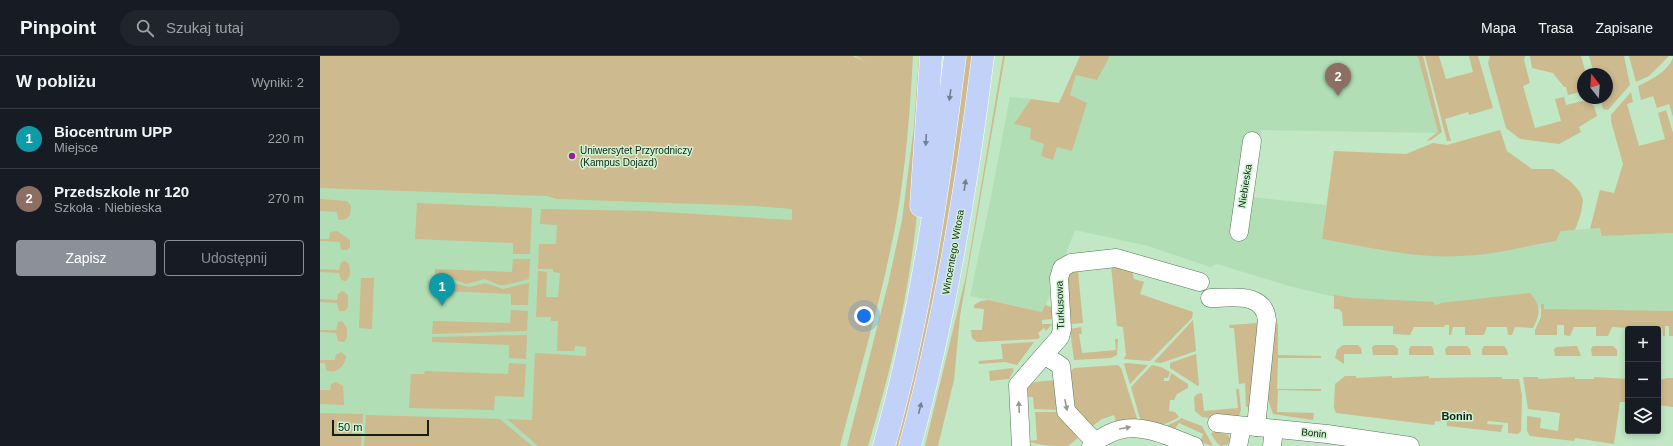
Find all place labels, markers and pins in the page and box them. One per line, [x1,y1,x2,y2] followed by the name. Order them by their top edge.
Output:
[1325,63,1351,96] pin: 2
[580,145,692,168] place label: Uniwersytet Przyrodniczy (Kampus Dojazd)
[567,151,577,161] marker: Uniwersytet Przyrodniczy (Kampus Dojazd)
[429,273,455,306] pin: 1

